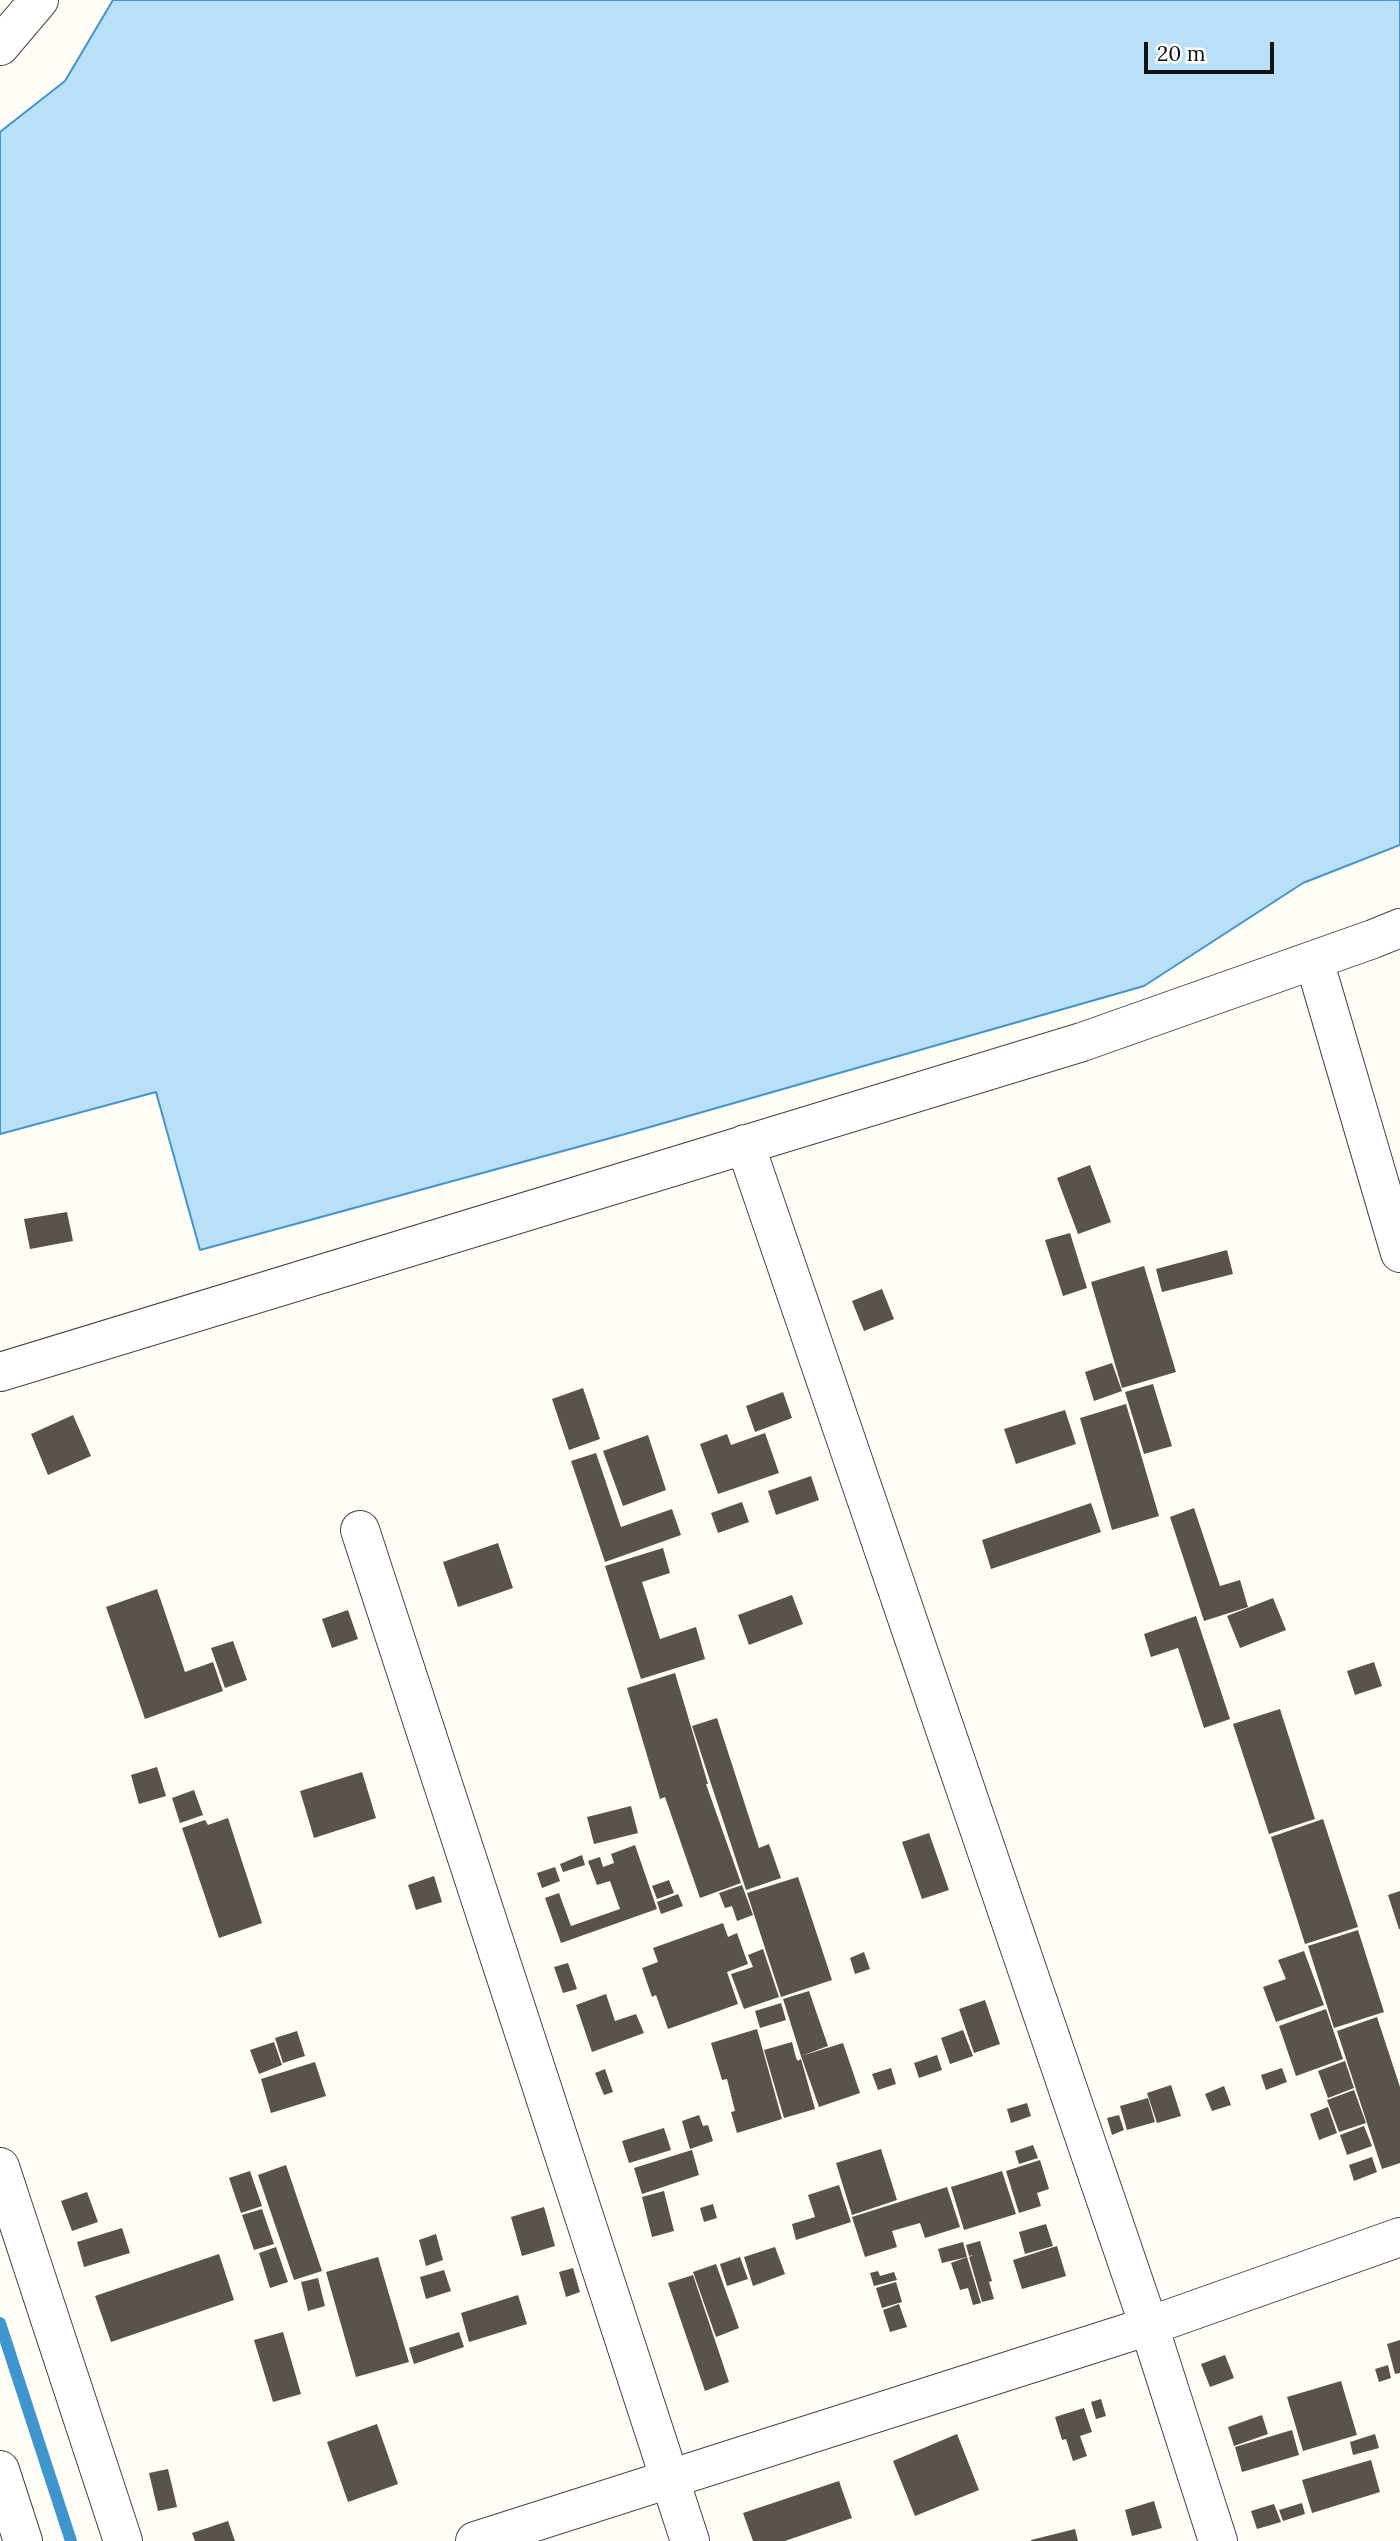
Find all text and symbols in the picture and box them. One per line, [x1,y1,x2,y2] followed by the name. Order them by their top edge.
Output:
[1148,28,1278,72] scale bar
[1157,40,1206,67] text: 20 m

